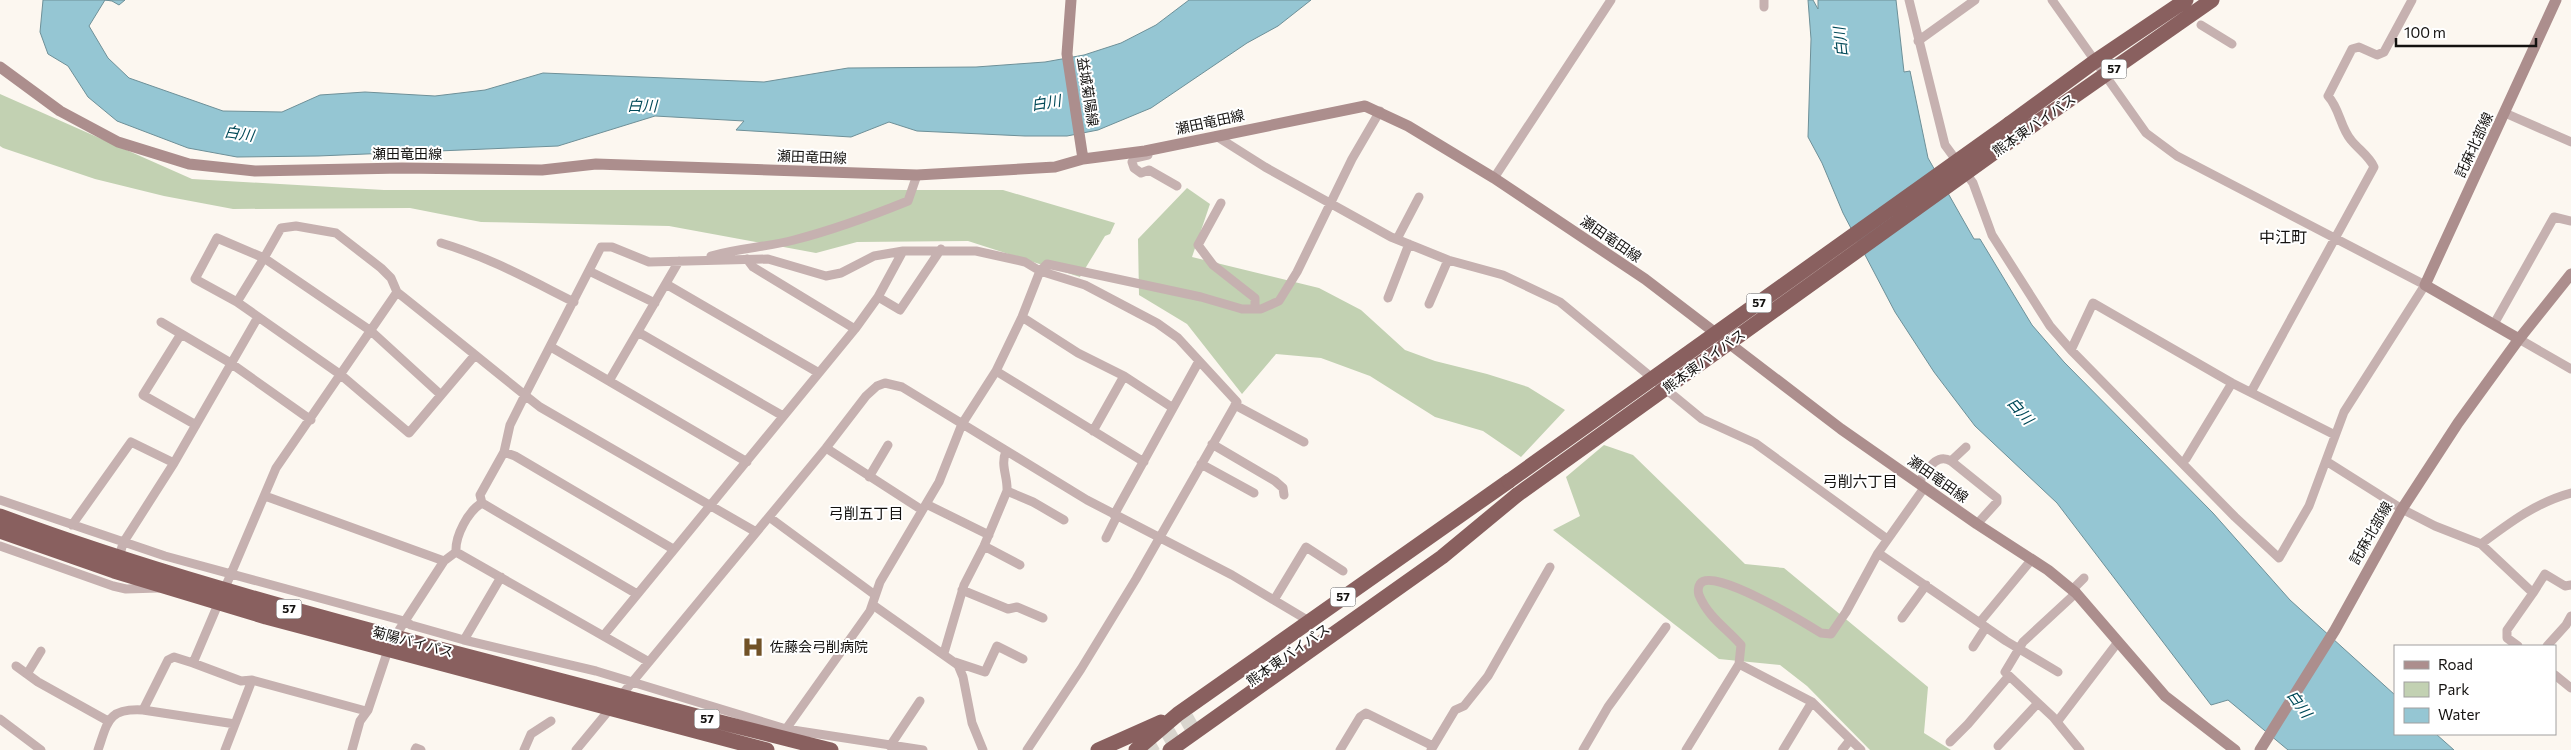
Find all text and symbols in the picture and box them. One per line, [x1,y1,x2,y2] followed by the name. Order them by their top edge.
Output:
[2396,15,2536,47] scale bar
[2404,23,2446,41] text: 100 m
[1829,24,1851,58] water label: 白川
[1075,56,1102,128] street label: 益城菊陽線
[2102,60,2126,78] road number: 57
[1030,90,1064,113] water label: 白川
[1989,90,2079,160] street label: 熊本東バイパス
[627,96,659,114] water label: 白川
[1174,106,1246,137] street label: 瀬田竜田線
[2451,109,2496,180] street label: 託麻北部線
[223,122,257,144] water label: 白川
[372,145,442,162] street label: 瀬田竜田線
[777,147,847,166] street label: 瀬田竜田線
[1578,212,1645,265] street label: 瀬田竜田線
[2259,227,2307,246] district label: 中江町
[1746,294,1772,312] road number: 57
[1659,325,1748,396] street label: 熊本東バイパス
[2004,393,2039,429] water label: 白川
[1905,452,1972,506] street label: 瀬田竜田線
[1822,472,1898,490] district label: 弓削六丁目
[2346,498,2395,567] street label: 託麻北部線
[828,504,904,522] district label: 弓削五丁目
[1330,588,1356,606] road number: 57
[276,600,302,618] road number: 57
[1243,620,1333,690] street label: 熊本東バイパス
[370,622,456,661] street label: 菊陽バイパス
[740,634,766,660] hospital icon: 佐藤会弓削病院
[770,638,868,655] place label: 佐藤会弓削病院
[2394,645,2556,735] legend
[2438,655,2473,673] text: Road
[2438,680,2469,698] text: Park
[2284,686,2317,722] water label: 白川
[2438,705,2480,723] text: Water
[694,710,720,729] road number: 57

